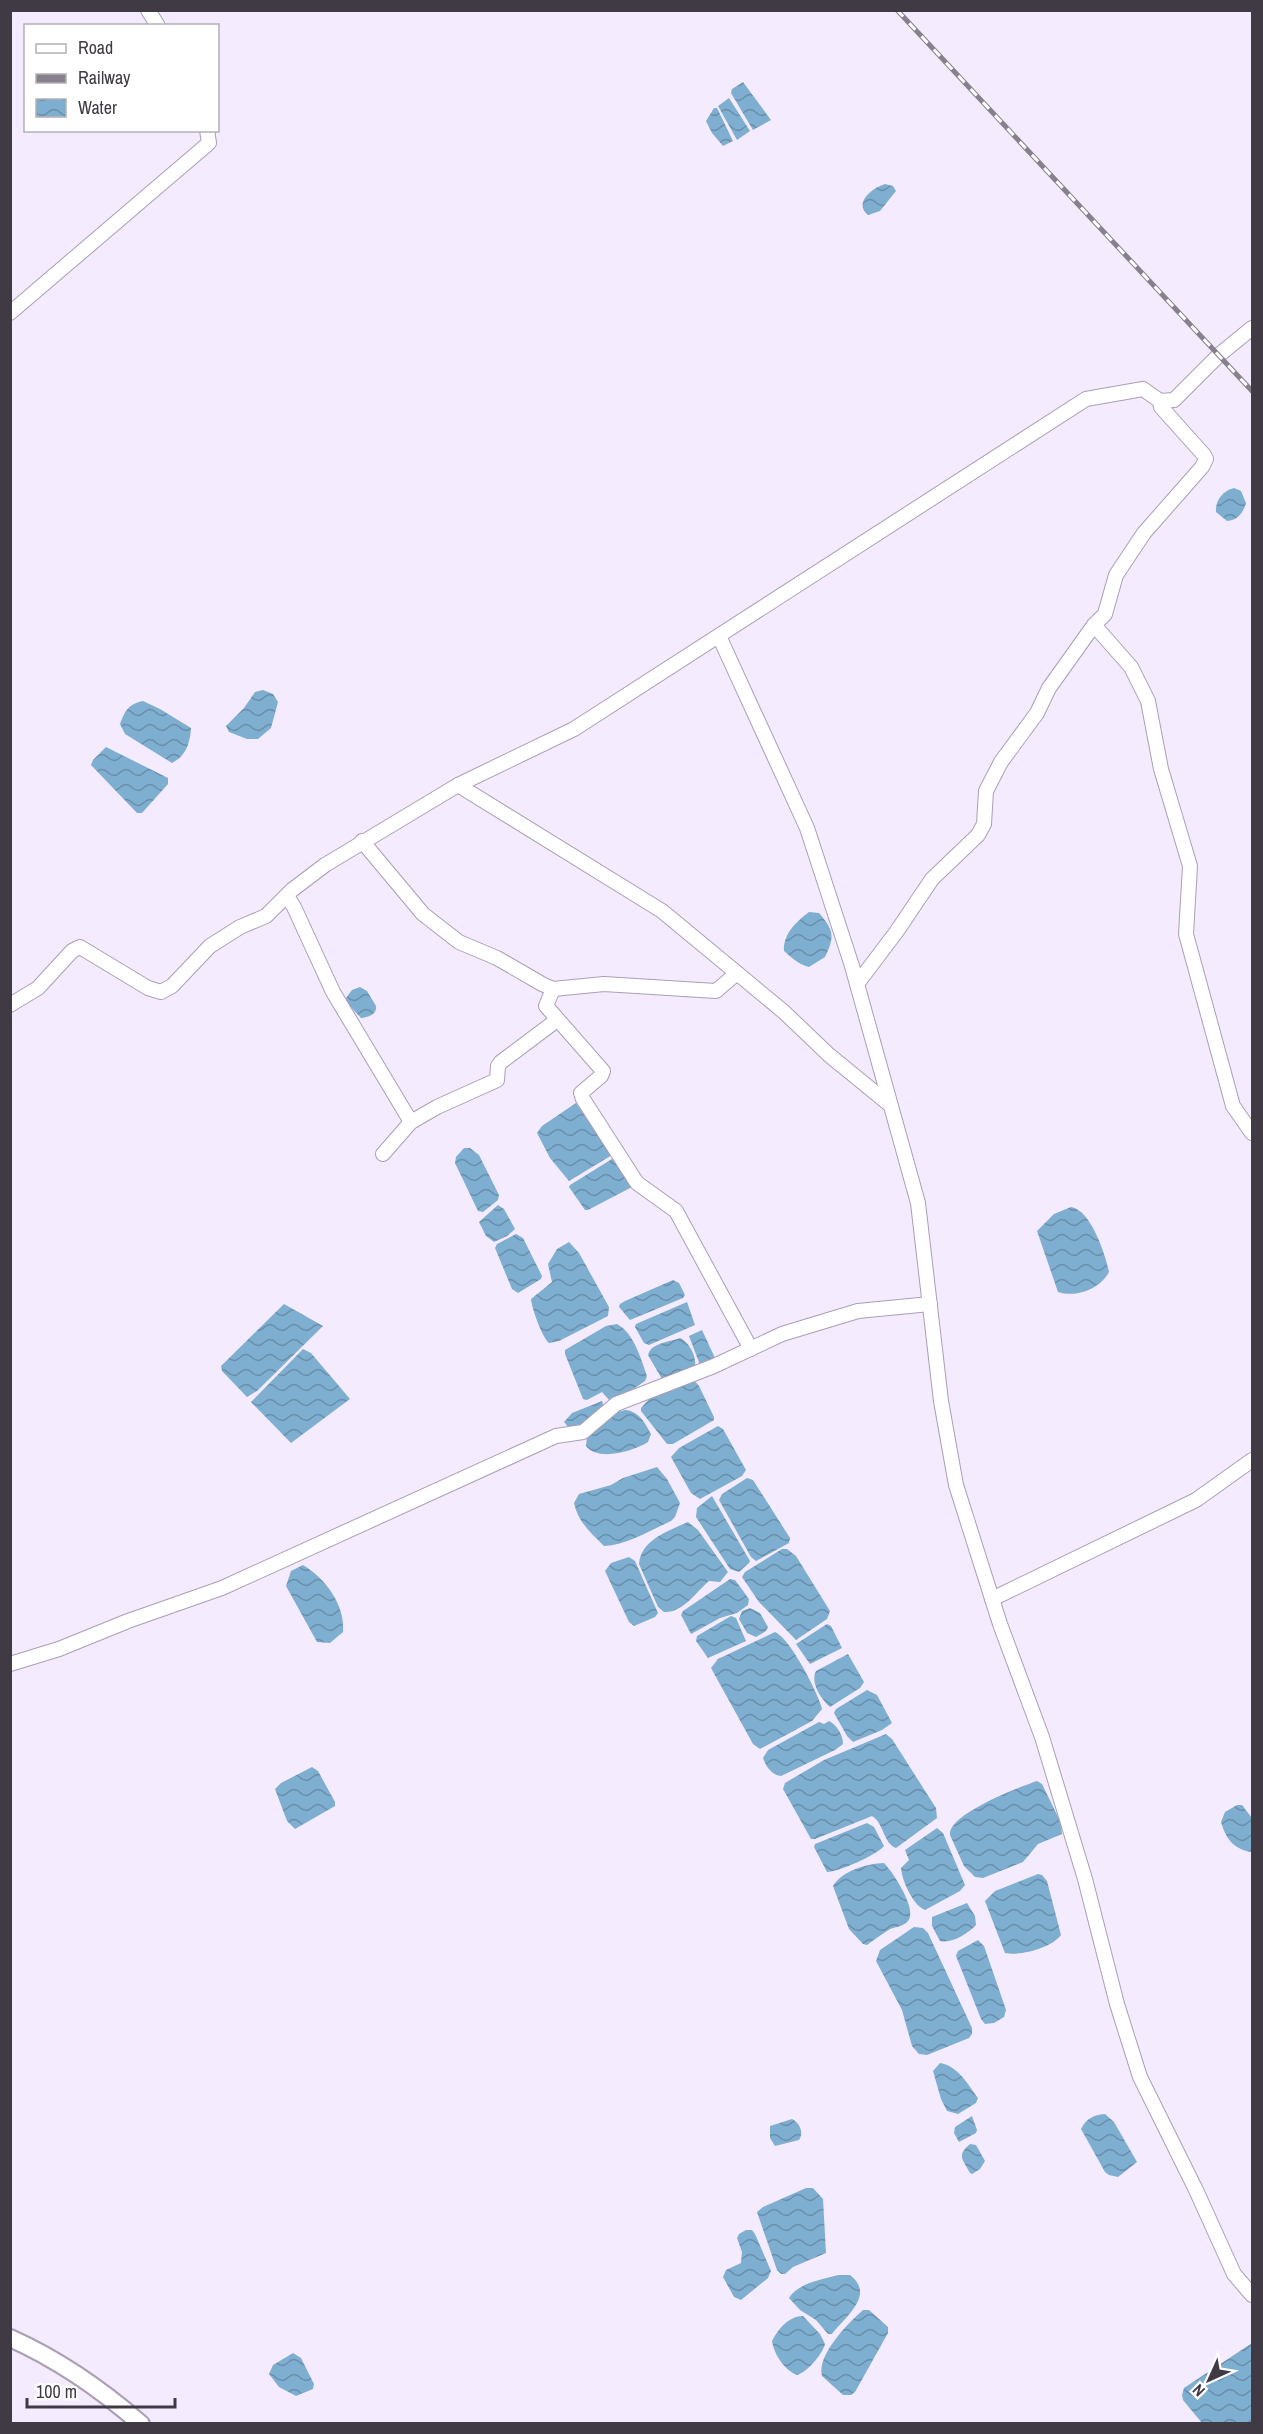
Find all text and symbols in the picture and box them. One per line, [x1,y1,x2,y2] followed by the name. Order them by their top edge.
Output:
[24,24,219,132] legend
[78,35,113,60] text: Road
[78,65,131,90] text: Railway
[78,95,117,120] text: Water
[1179,2350,1239,2410] north arrow
[27,2371,176,2409] scale bar
[36,2379,77,2404] text: 100 m
[1187,2379,1210,2402] text: N

